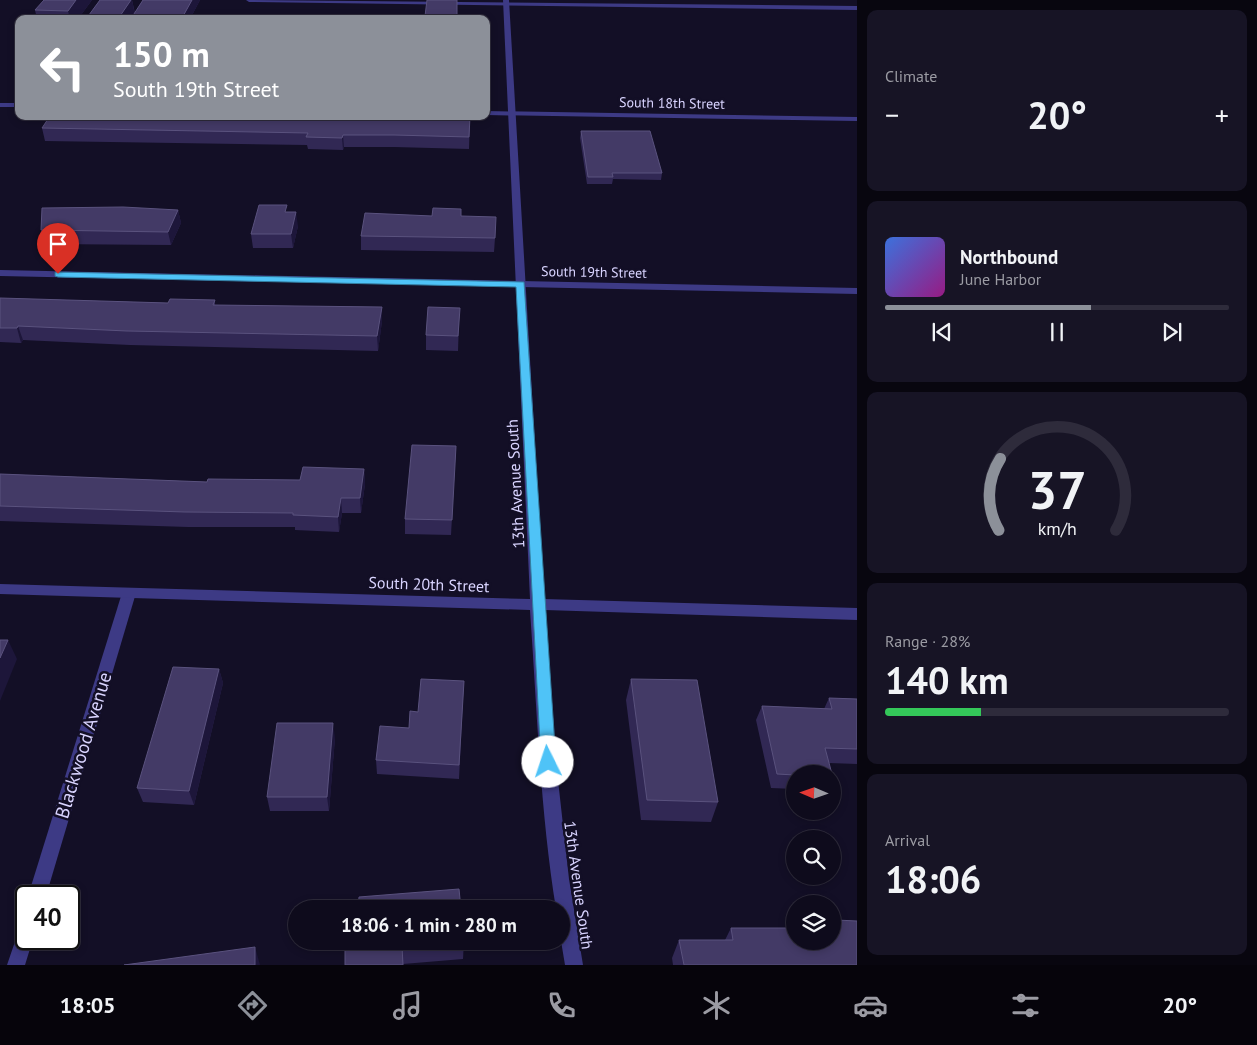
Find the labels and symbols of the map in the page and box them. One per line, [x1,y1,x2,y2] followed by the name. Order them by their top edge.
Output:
[619,93,725,113] street label: South 18th Street
[37,223,79,274] pin
[541,262,647,282] street label: South 19th Street
[502,419,528,549] street label: 13th Avenue South
[368,572,490,596] street label: South 20th Street
[49,669,117,821] street label: Blackwood Avenue
[521,735,573,787] position arrow
[786,765,841,820] north arrow
[560,819,598,951] street label: 13th Avenue South
[15,885,80,950] speed limit sign: 40

